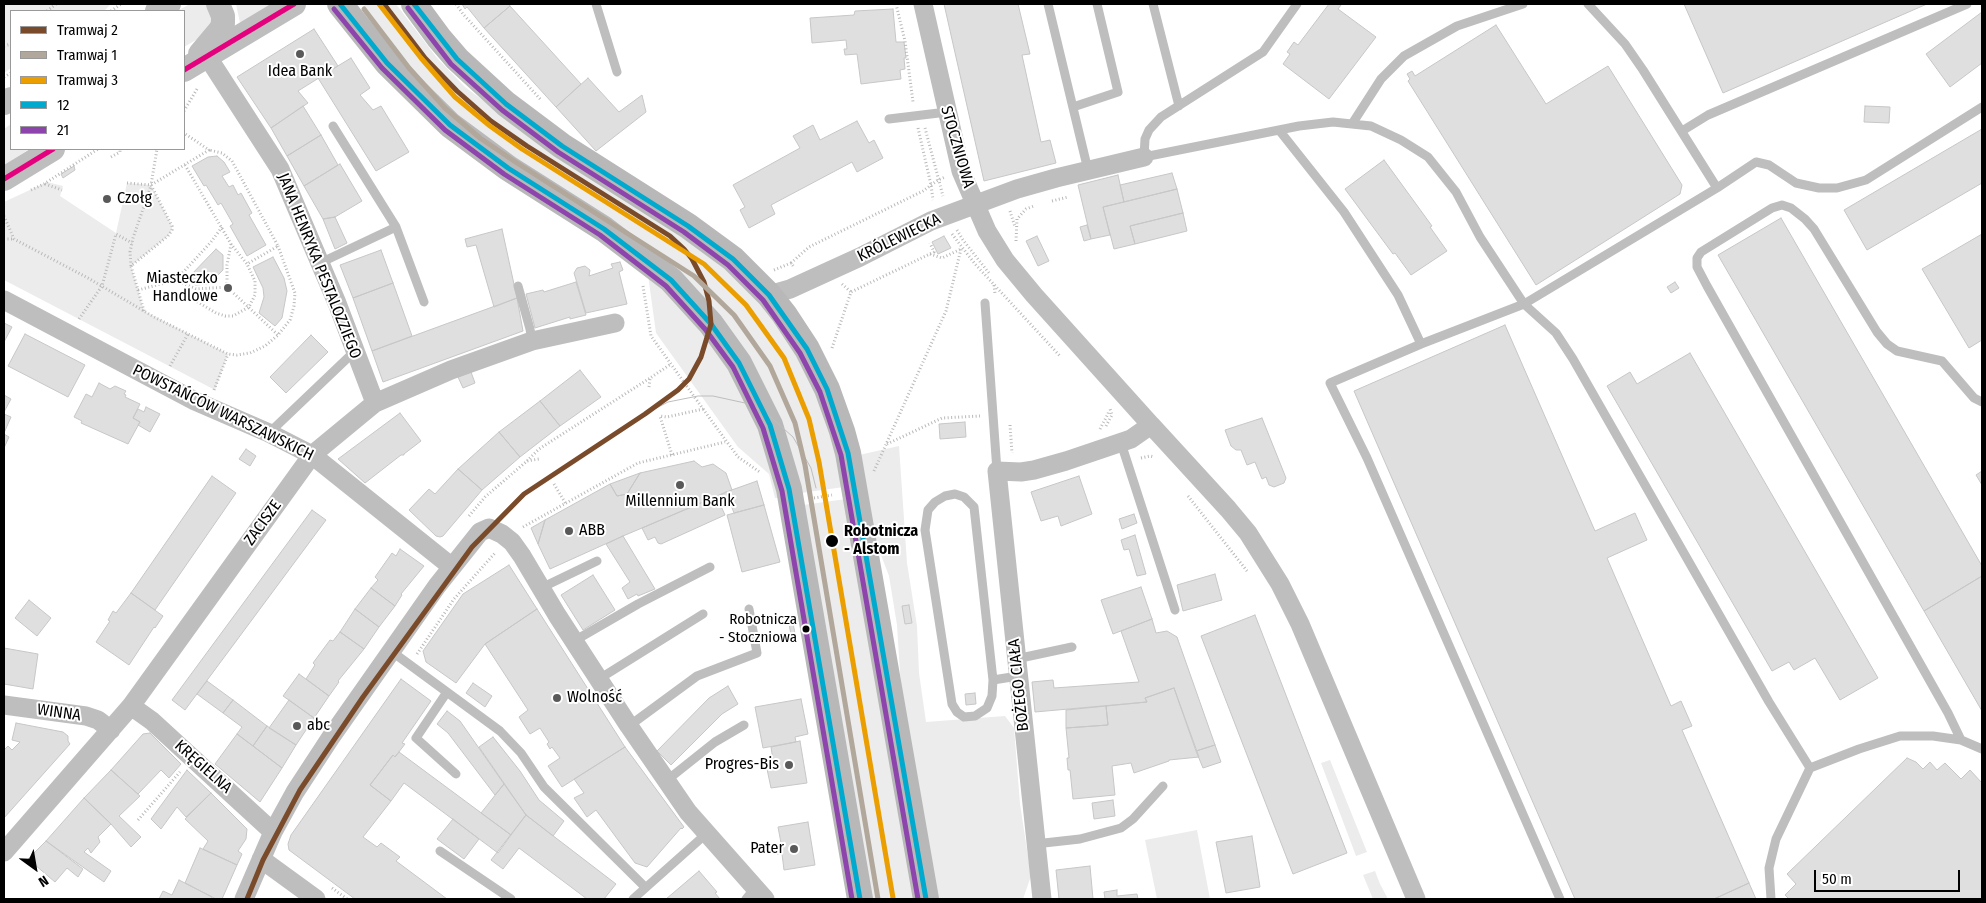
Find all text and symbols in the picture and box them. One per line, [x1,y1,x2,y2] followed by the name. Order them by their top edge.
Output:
[10,10,185,150] legend
[57,21,118,39] text: Tramwaj 2
[57,46,117,64] text: Tramwaj 1
[294,48,306,60] marker: Idea Bank
[268,62,332,82] place label: Idea Bank
[57,71,118,89] text: Tramwaj 3
[57,96,69,114] text: 12
[936,104,978,190] street label: STOCZNIOWA
[57,121,69,139] text: 21
[273,170,365,362] street label: JANA HENRYKA PESTALOZZIEGO
[117,189,152,209] place label: Czołg
[101,193,113,205] marker: Czołg
[854,210,944,266] street label: KRÓLEWIECKA
[146,269,218,307] place label: Miasteczko Handlowe
[222,282,234,294] marker: Miasteczko Handlowe
[129,361,317,465] street label: POWSTAŃCÓW WARSZAWSKICH
[674,479,686,491] marker: Millennium Bank
[625,492,735,512] place label: Millennium Bank
[240,497,286,549] street label: ZACISZE
[579,521,605,541] place label: ABB
[844,522,918,560] place label: Robotnicza - Alstom
[563,525,575,537] marker: ABB
[824,533,840,549] marker: Robotnicza - Alstom
[719,611,797,646] place label: Robotnicza - Stoczniowa
[801,624,811,634] marker: Robotnicza - Stoczniowa
[1005,638,1033,732] street label: BOŻEGO CIAŁA
[567,688,622,708] place label: Wolność
[551,692,563,704] marker: Wolność
[36,700,82,726] street label: WINNA
[307,716,330,736] place label: abc
[291,720,303,732] marker: abc
[170,736,236,798] street label: KRĘGIELNA
[705,755,779,775] place label: Progres-Bis
[783,759,795,771] marker: Progres-Bis
[750,839,784,859] place label: Pater
[10,843,60,893] north arrow
[788,843,800,855] marker: Pater
[1816,860,1962,892] scale bar
[1822,870,1852,888] text: 50 m
[35,872,51,891] text: N

